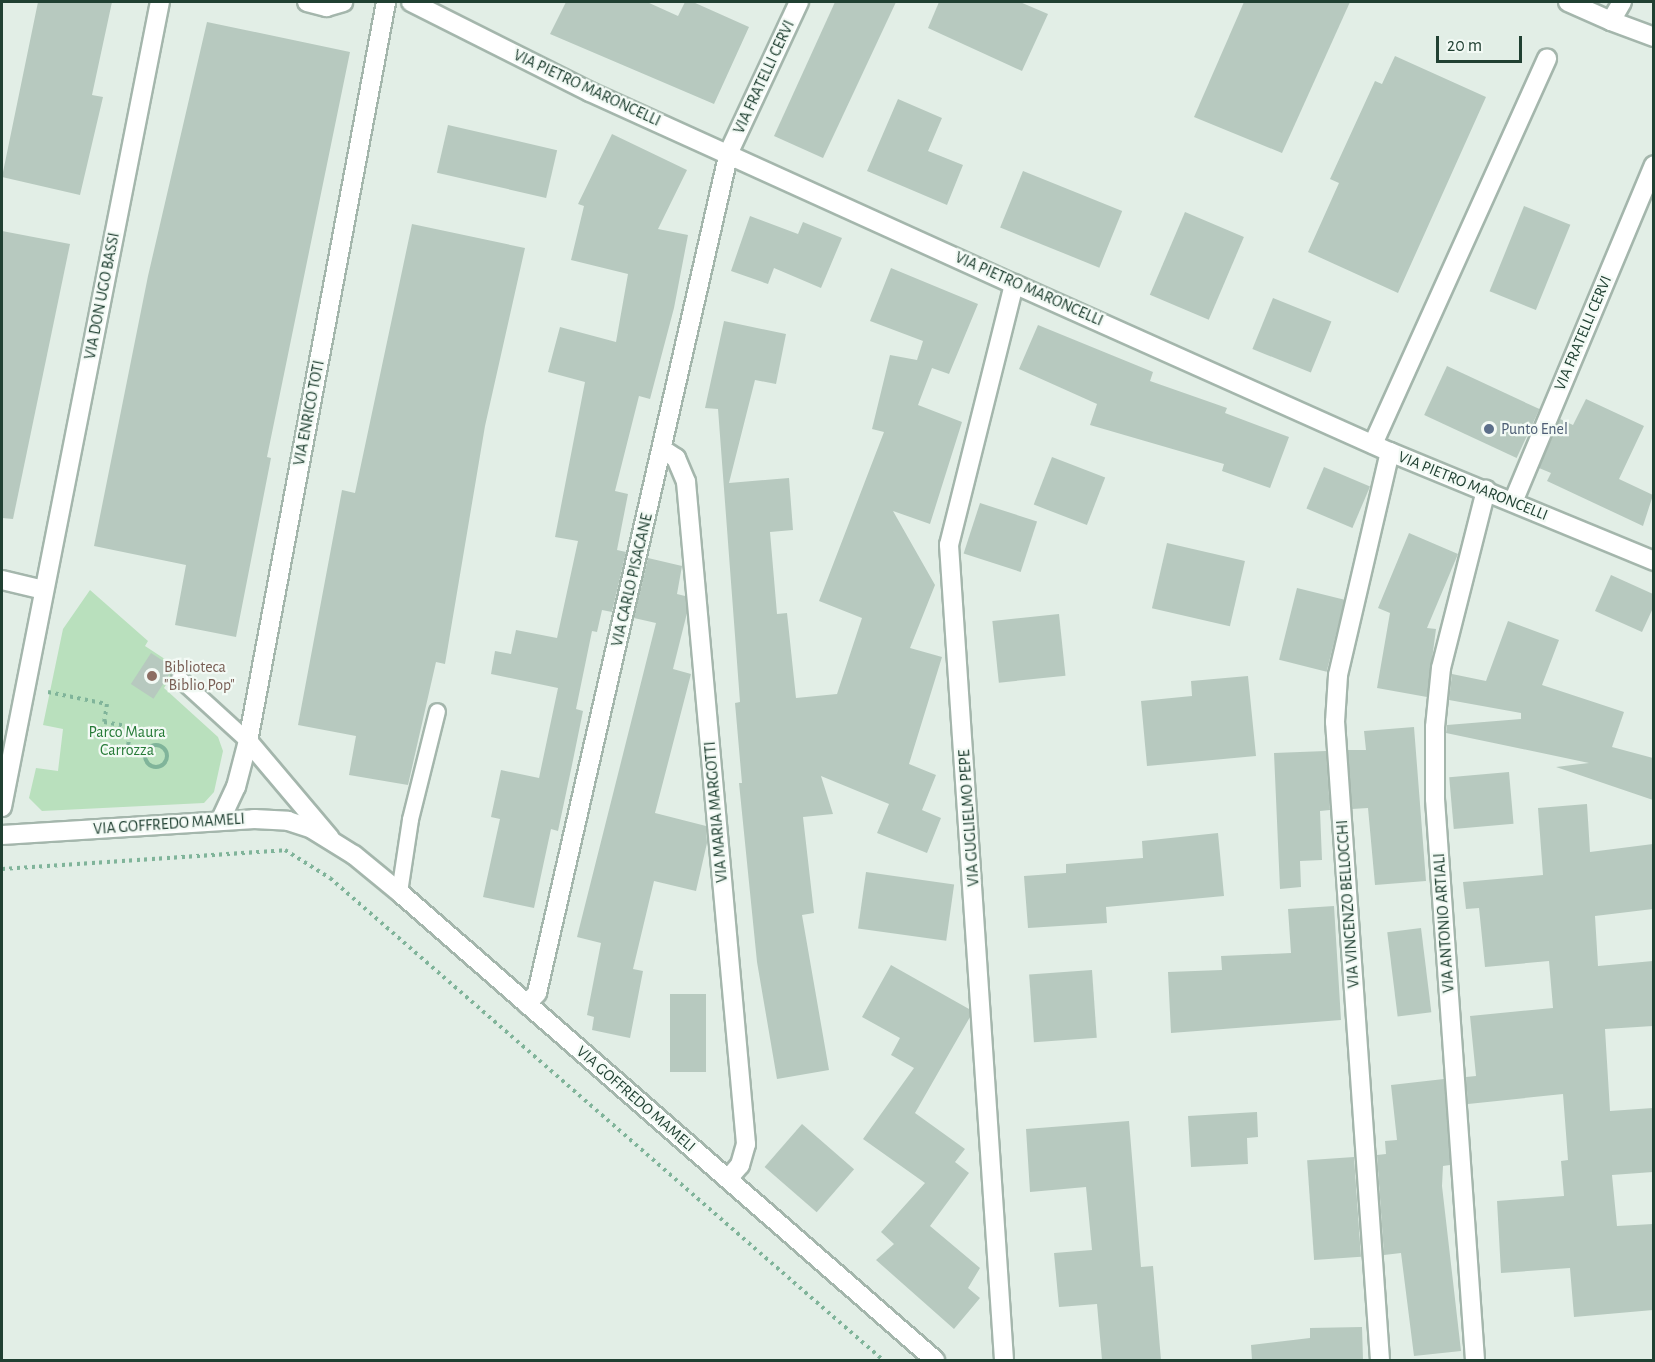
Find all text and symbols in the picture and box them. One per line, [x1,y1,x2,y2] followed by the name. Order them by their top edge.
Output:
[729,17,799,137] street label: VIA FRATELLI CERVI
[1439,24,1524,62] scale bar
[1447,37,1482,55] text: 20 m
[510,46,664,130] street label: VIA PIETRO MARONCELLI
[80,231,124,361] street label: VIA DON UGO BASSI
[952,248,1106,330] street label: VIA PIETRO MARONCELLI
[1550,273,1616,393] street label: VIA FRATELLI CERVI
[289,359,329,467] street label: VIA ENRICO TOTI
[1501,419,1568,439] place label: Punto Enel
[1482,422,1496,436] marker: Punto Enel
[1395,447,1551,525] street label: VIA PIETRO MARONCELLI
[607,512,657,648] street label: VIA CARLO PISACANE
[164,657,235,695] place label: Biblioteca "Biblio Pop"
[145,669,159,683] marker: Biblioteca "Biblio Pop"
[88,722,166,760] park label: Parco Maura Carrozza
[700,741,732,883] street label: VIA MARIA MARGOTTI
[955,749,983,887] street label: VIA GUGLIELMO PEPE
[93,809,245,839] street label: VIA GOFFREDO MAMELI
[1333,819,1363,989] street label: VIA VINCENZO BELLOCCHI
[1430,852,1458,994] street label: VIA ANTONIO ARTIALI
[572,1042,700,1156] street label: VIA GOFFREDO MAMELI

